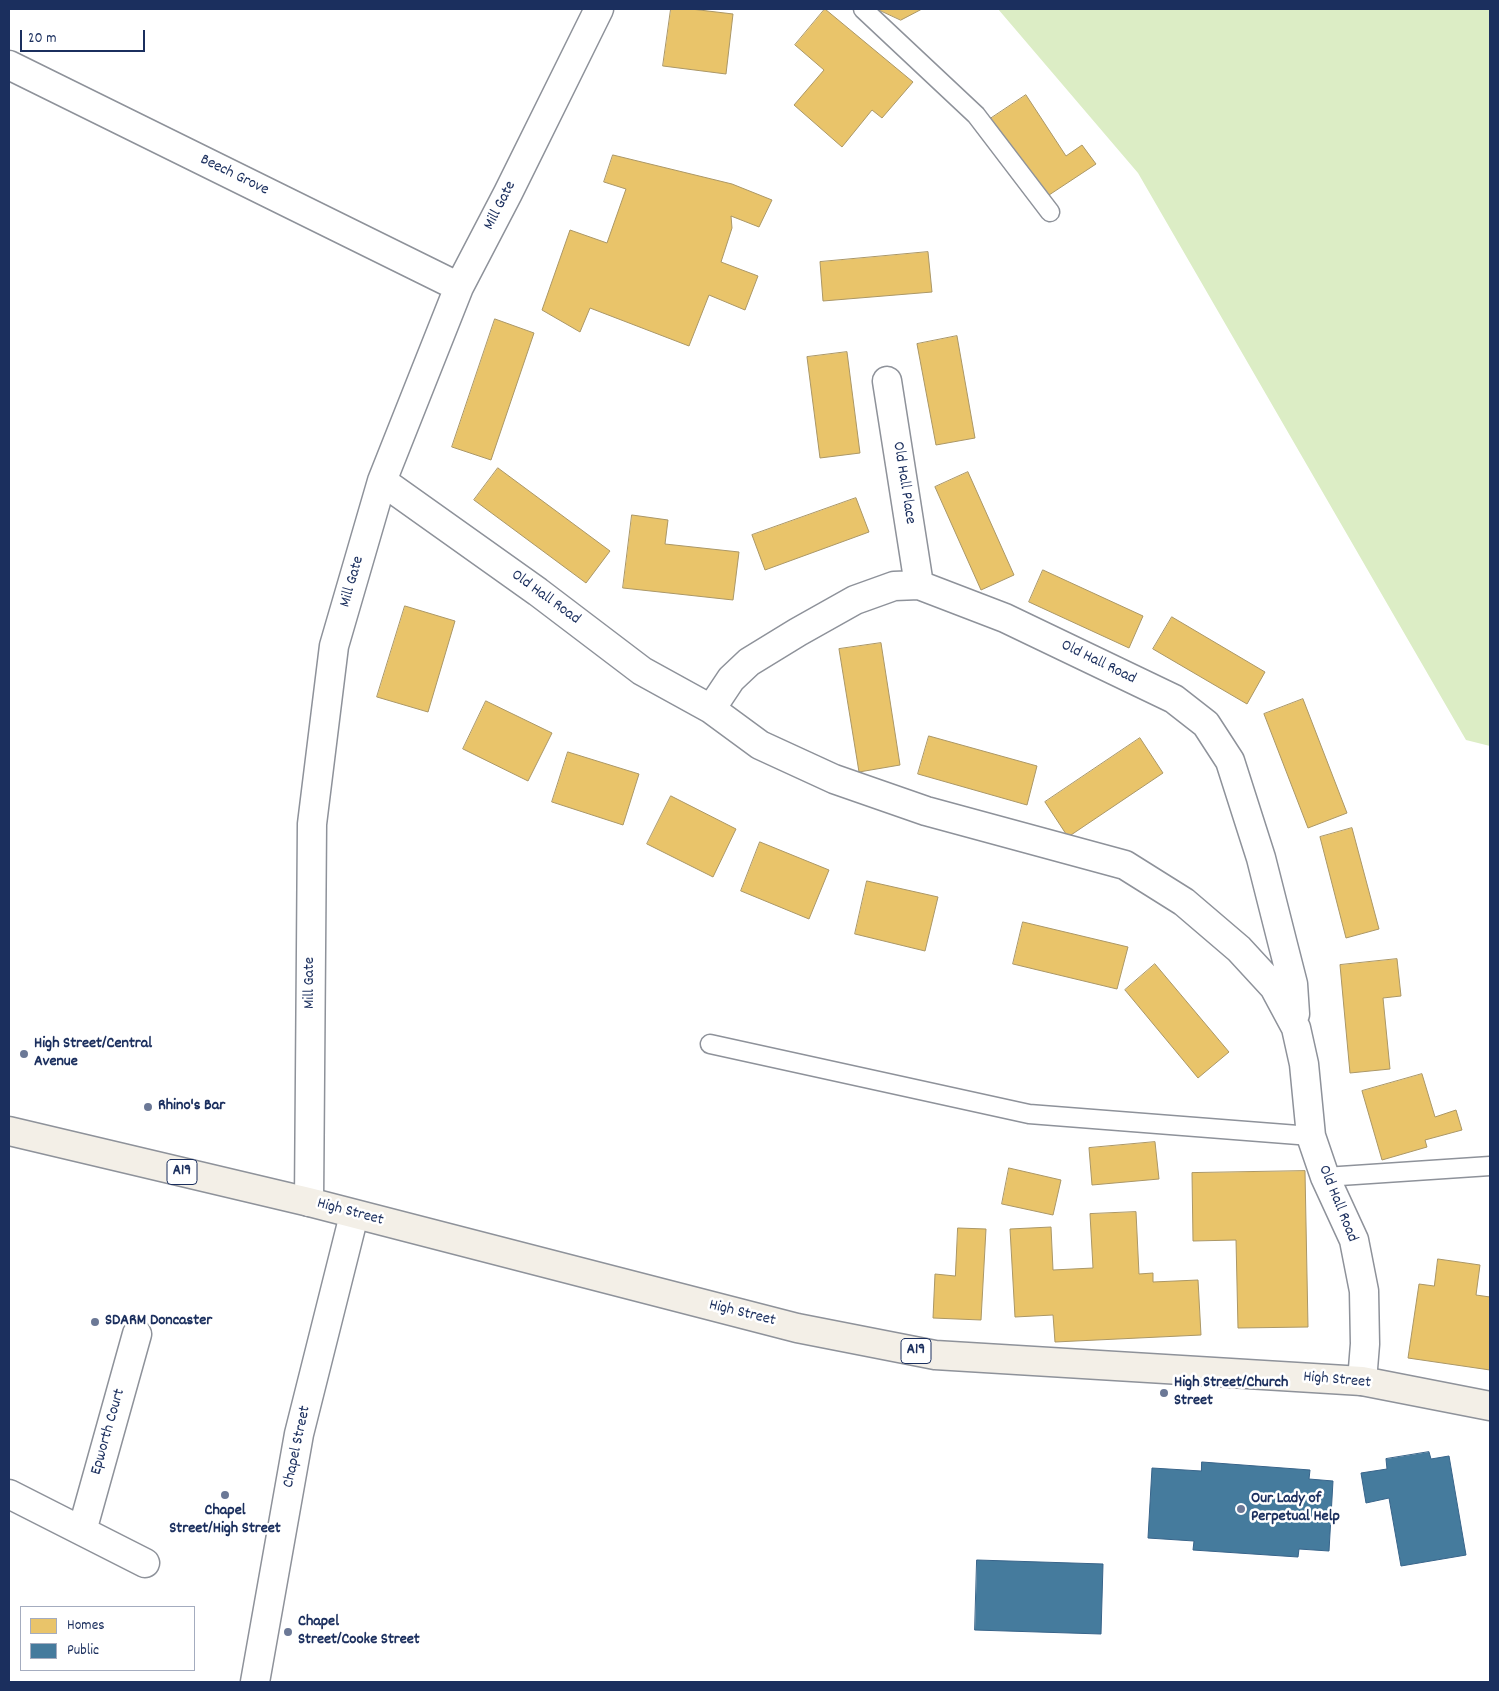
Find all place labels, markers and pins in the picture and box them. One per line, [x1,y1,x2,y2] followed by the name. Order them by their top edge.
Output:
[34,1035,152,1073] place label: High Street/Central Avenue
[18,1048,30,1060] marker: High Street/Central Avenue
[158,1097,225,1117] place label: Rhino's Bar
[142,1101,154,1113] marker: Rhino's Bar
[105,1312,212,1332] place label: SDARM Doncaster
[89,1316,101,1328] marker: SDARM Doncaster
[1174,1374,1288,1412] place label: High Street/Church Street
[1158,1387,1170,1399] marker: High Street/Church Street
[219,1489,231,1501] marker: Chapel Street/High Street
[1251,1490,1340,1528] place label: Our Lady of Perpetual Help
[169,1502,281,1540] place label: Chapel Street/High Street
[1235,1503,1247,1515] marker: Our Lady of Perpetual Help
[298,1613,420,1651] place label: Chapel Street/Cooke Street
[282,1626,294,1638] marker: Chapel Street/Cooke Street

